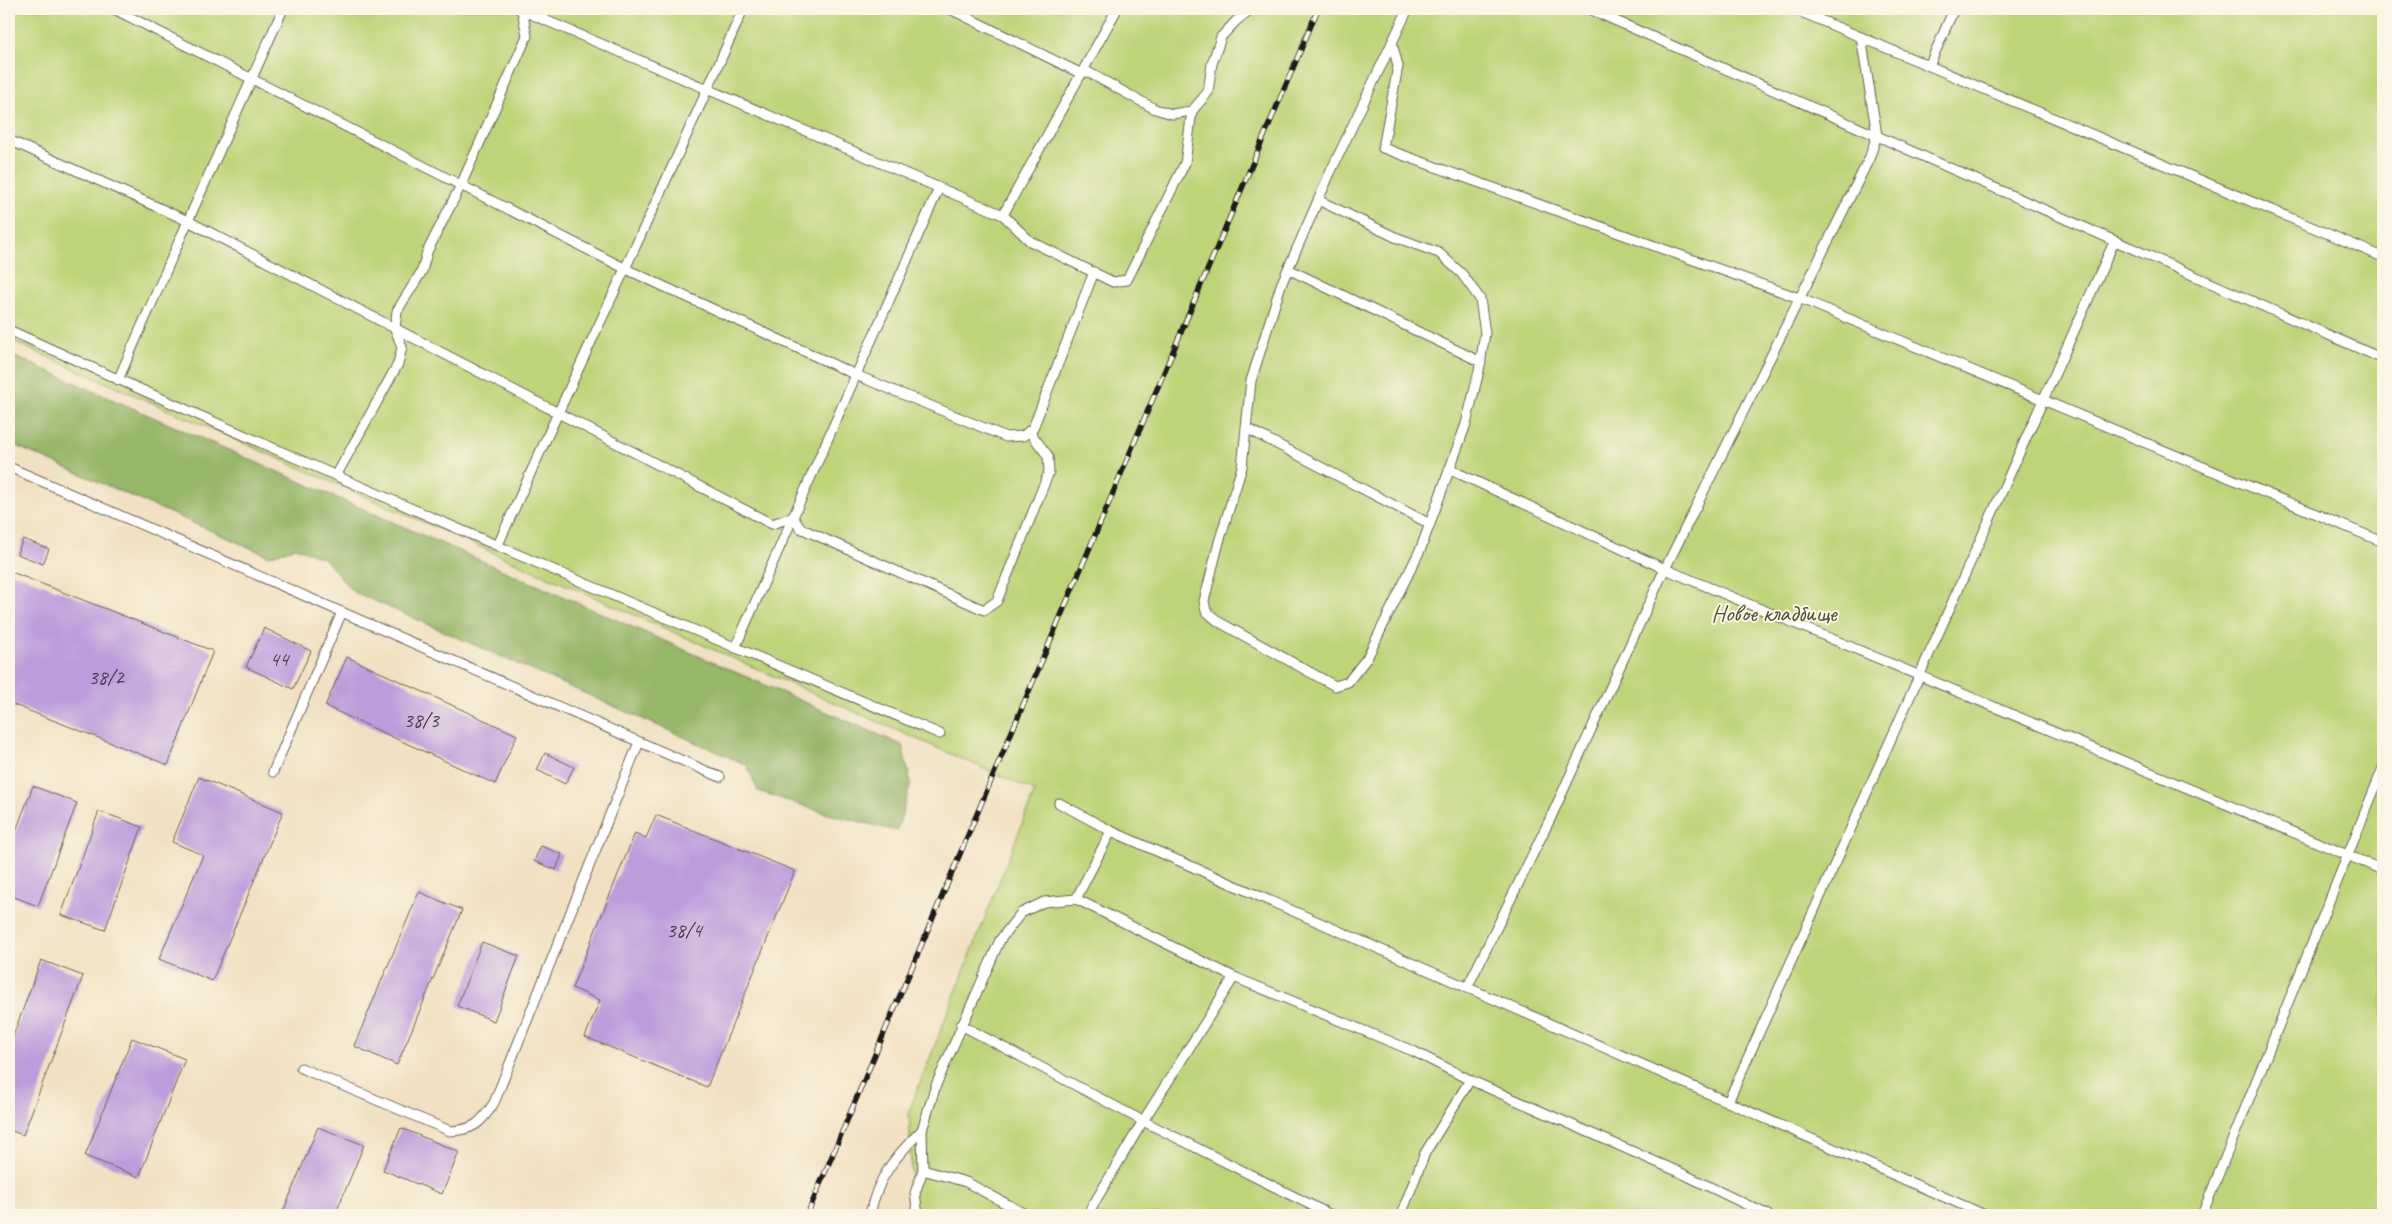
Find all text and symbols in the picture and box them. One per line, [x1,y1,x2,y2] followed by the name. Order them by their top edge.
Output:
[1711,598,1839,628] park label: Новое кладбище
[270,646,291,672] house number: 44
[88,664,125,690] house number: 38/2
[403,707,440,733] house number: 38/3
[666,917,704,943] house number: 38/4

